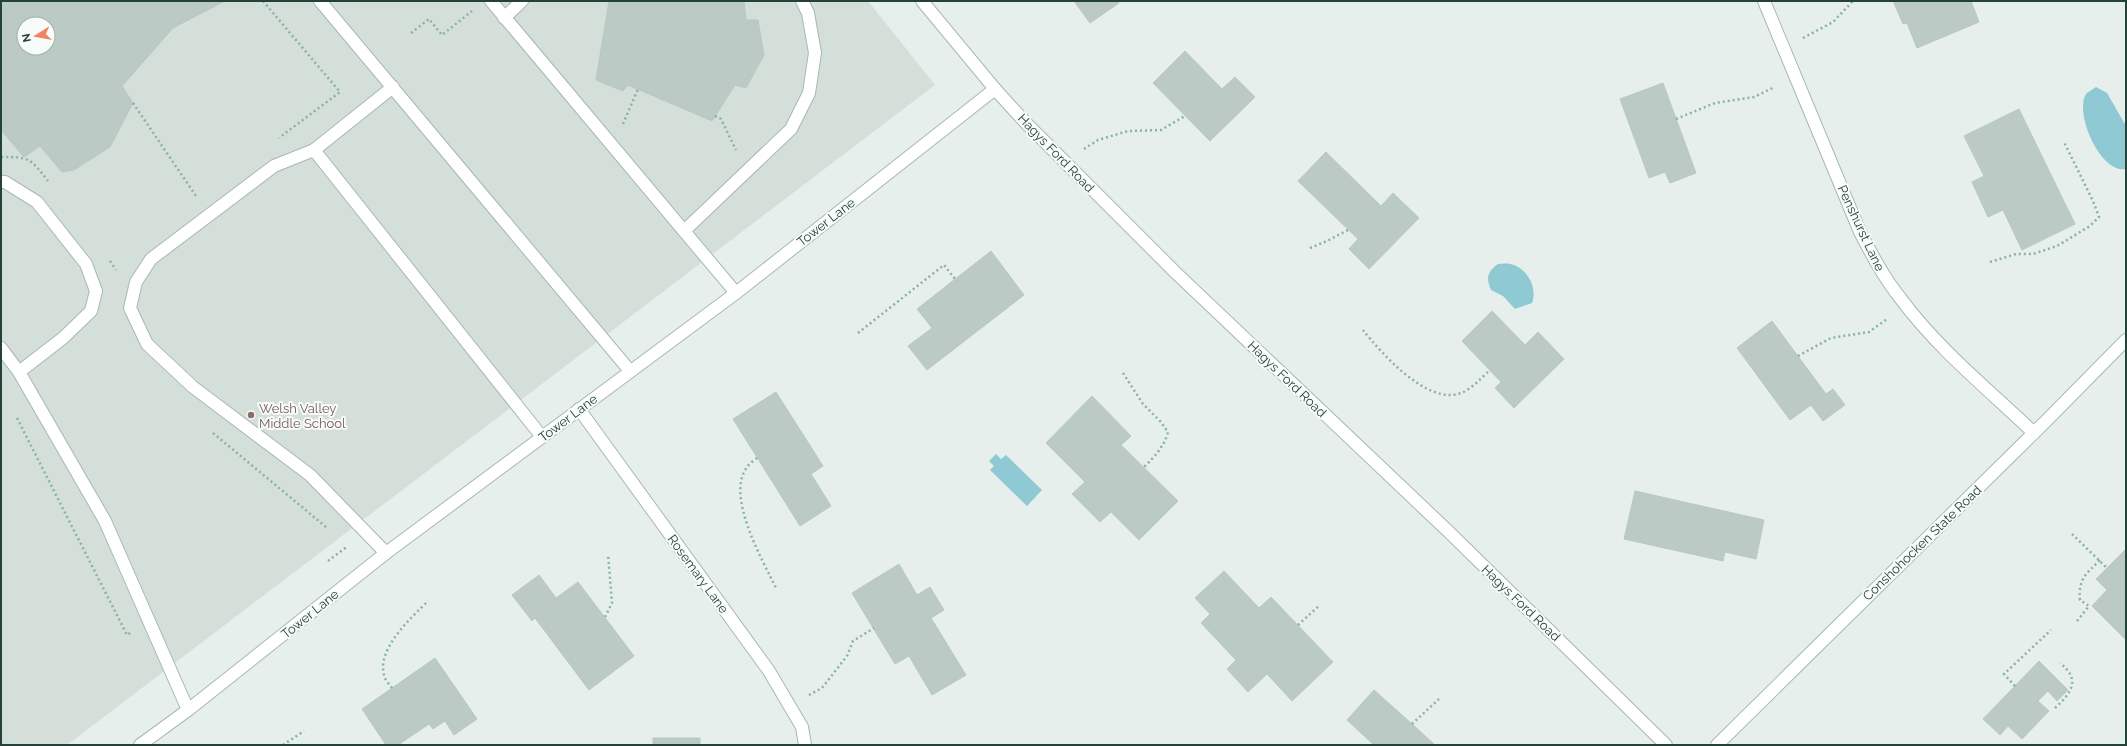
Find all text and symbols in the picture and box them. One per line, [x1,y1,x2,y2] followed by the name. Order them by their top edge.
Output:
[16,16,56,56] north arrow
[19,32,34,43] text: N
[1015,111,1097,195] street label: Hagys Ford Road
[1835,183,1888,274] street label: Penshurst Lane
[794,195,858,249] street label: Tower Lane
[1245,338,1329,420] street label: Hagys Ford Road
[536,391,601,445] street label: Tower Lane
[259,401,346,431] place label: Welsh Valley Middle School
[246,410,256,420] marker: Welsh Valley Middle School
[1860,482,1984,604] street label: Conshohocken State Road
[664,532,732,616] street label: Rosemary Lane
[1479,562,1563,644] street label: Hagys Ford Road
[278,586,342,642] street label: Tower Lane

